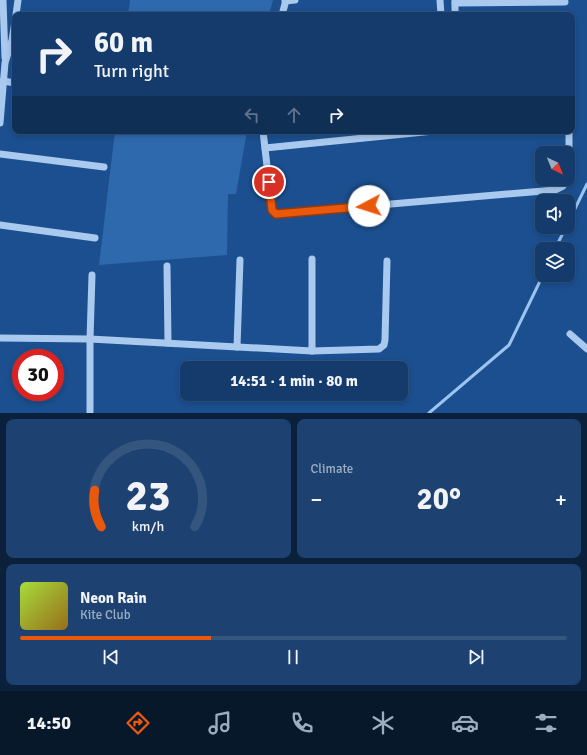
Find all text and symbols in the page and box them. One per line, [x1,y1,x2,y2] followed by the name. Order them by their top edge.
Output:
[94,26,153,60] text: 60 m
[28,28,80,80] icon: right
[94,60,169,82] text: Turn right
[241,104,263,126] icon: left
[283,104,305,126] icon: ahead
[325,104,347,126] icon: right
[535,146,575,186] north arrow
[535,146,575,282] map controls
[252,165,286,199] pin
[258,171,280,193] icon: arrive
[348,185,390,227] position arrow
[535,194,575,234] button: sound
[535,242,575,282] button: layers
[12,349,64,401] speed limit sign: 30
[230,372,358,390] text: 14:51 · 1 min · 80 m
[311,461,353,477] text: Climate
[126,470,171,521] text: 23
[417,481,461,518] text: 20°
[311,486,322,513] text: −
[555,486,567,513] text: +
[132,517,164,534] text: km/h
[80,589,147,607] text: Neon Rain
[80,607,131,623] text: Kite Club
[100,646,122,668] icon: previous
[282,646,304,668] icon: pause
[465,646,487,668] icon: next
[124,709,152,737] icon: directions
[206,709,234,737] icon: music
[288,709,316,737] icon: phone
[369,709,397,737] icon: climate
[451,709,479,737] icon: car
[532,709,560,737] icon: filters
[27,712,71,734] text: 14:50

